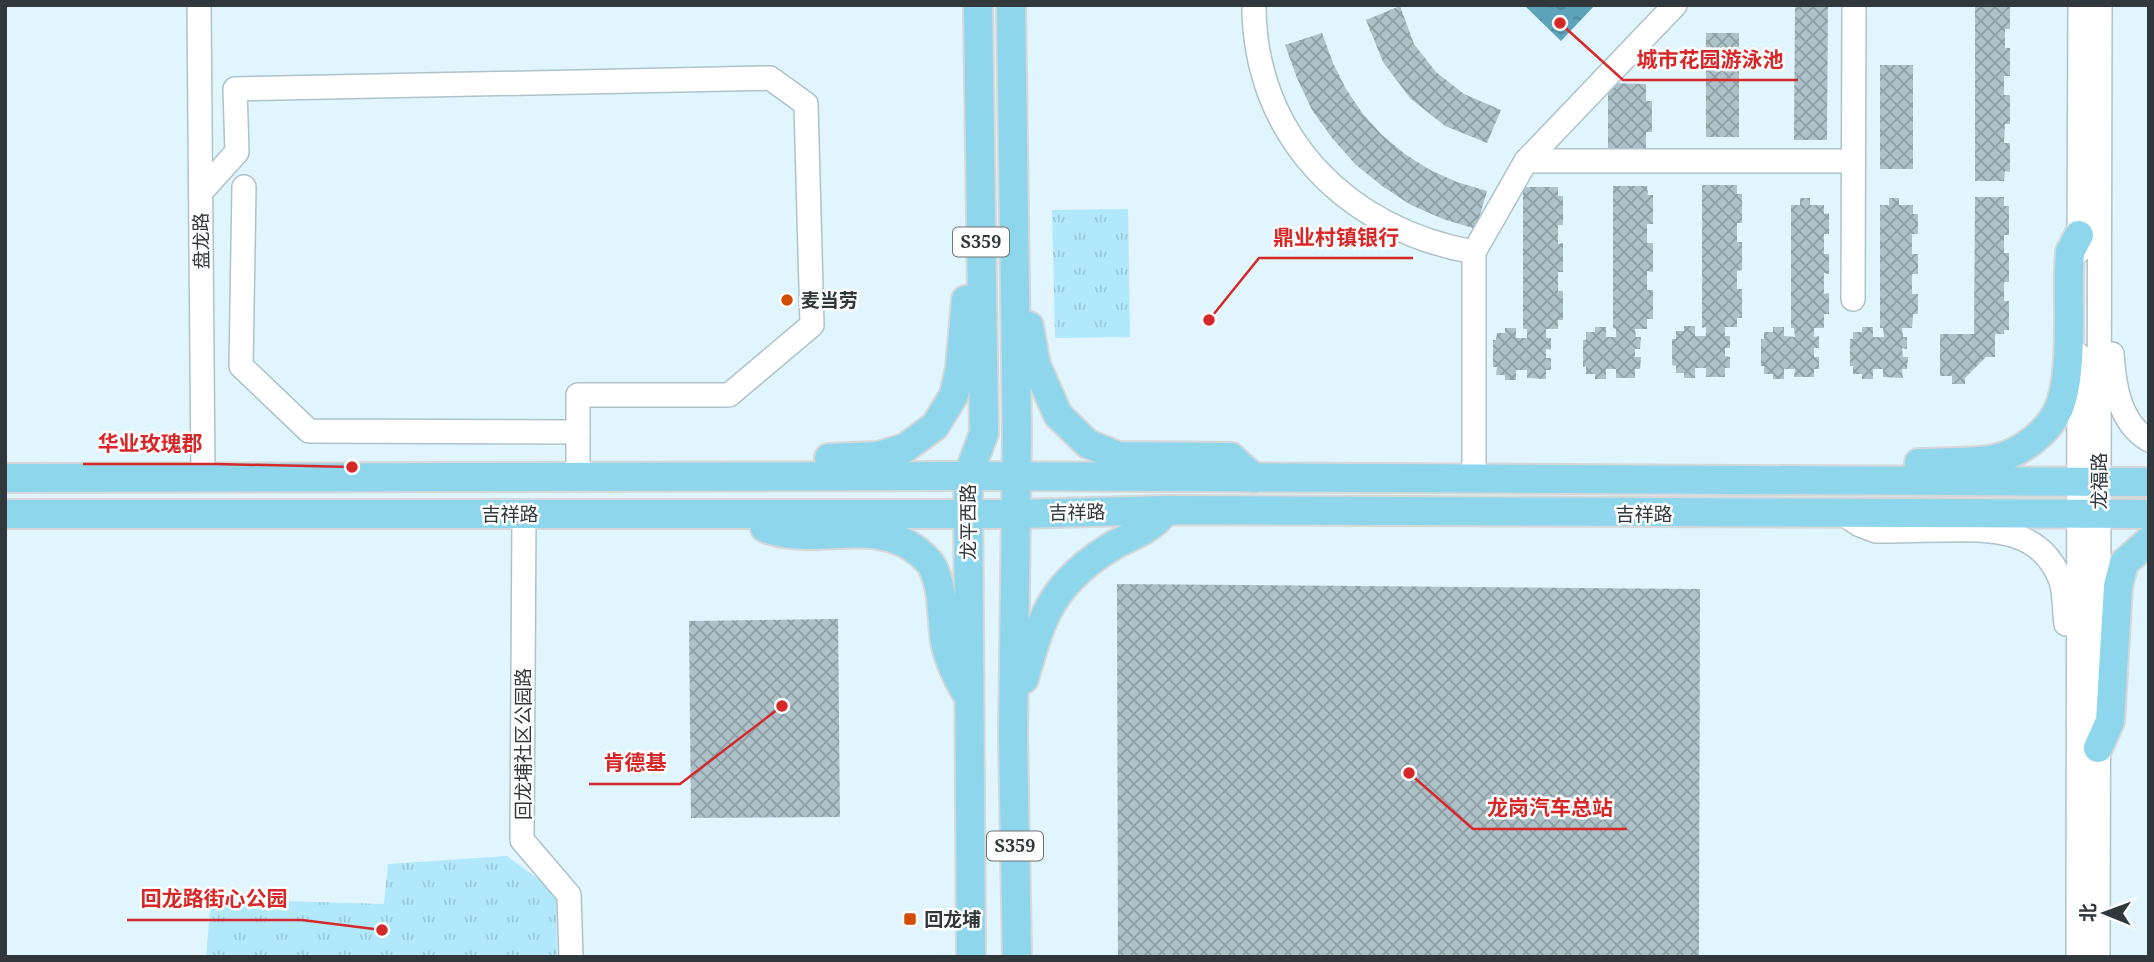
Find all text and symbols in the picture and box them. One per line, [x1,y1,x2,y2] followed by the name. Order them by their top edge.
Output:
[1623,38,1798,80] callout: 城市花园游泳池
[1637,45,1784,73] text: 城市花园游泳池
[188,212,214,270] street label: 盘龙路
[1259,216,1413,258] callout: 鼎业村镇银行
[1273,223,1399,251] text: 鼎业村镇银行
[953,228,1009,256] road number: S359
[801,287,858,313] place label: 麦当劳
[779,292,795,308] marker: 麦当劳
[83,422,216,464] callout: 华业玫瑰郡
[98,429,203,457] text: 华业玫瑰郡
[2086,452,2112,510] street label: 龙福路
[955,484,981,560] street label: 龙平西路
[1048,499,1106,525] street label: 吉祥路
[481,501,539,527] street label: 吉祥路
[1615,501,1673,527] street label: 吉祥路
[510,668,536,820] street label: 回龙埔社区公园路
[589,742,680,784] callout: 肯德基
[604,748,667,776] text: 肯德基
[1473,787,1627,829] callout: 龙岗汽车总站
[1487,793,1613,821] text: 龙岗汽车总站
[987,832,1043,860] road number: S359
[127,878,302,920] callout: 回龙路街心公园
[2070,878,2140,948] north arrow
[141,884,288,912] text: 回龙路街心公园
[2075,903,2101,922] text: 北
[924,906,981,932] place label: 回龙埔
[902,911,918,927] marker: 回龙埔

